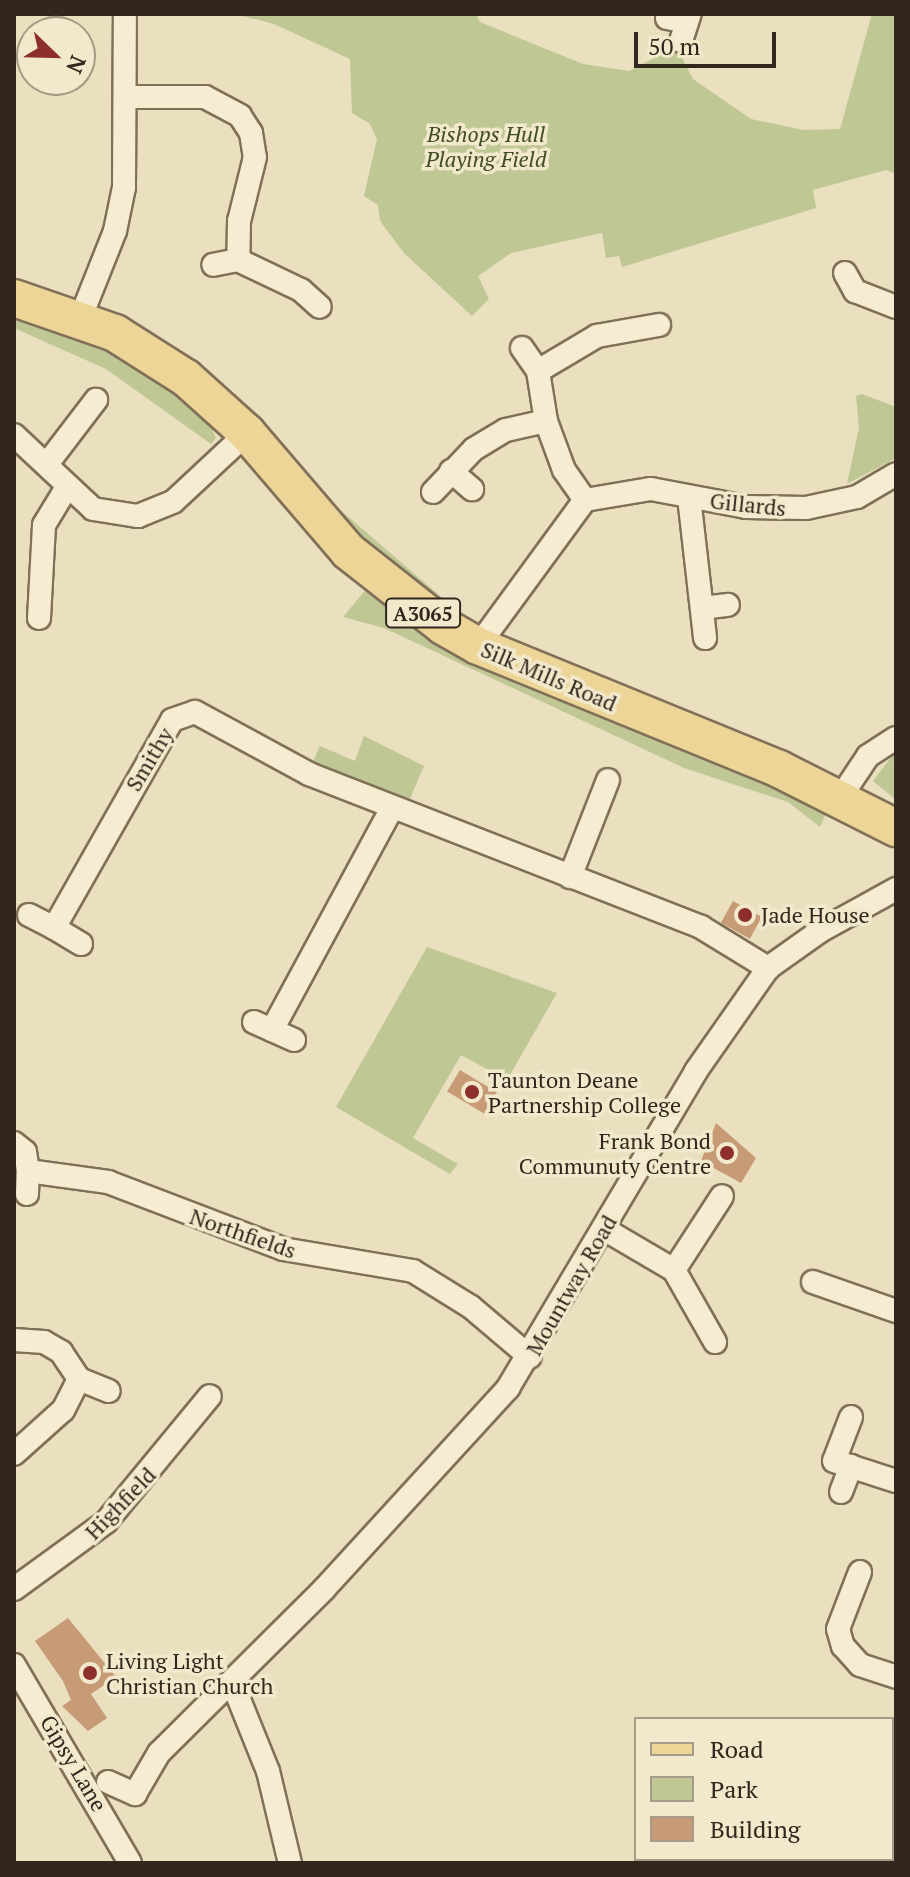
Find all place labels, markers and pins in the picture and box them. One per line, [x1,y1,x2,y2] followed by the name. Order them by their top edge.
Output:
[761,902,870,928] place label: Jade House
[736,906,754,924] marker: Jade House
[488,1066,681,1118] place label: Taunton Deane Partnership College
[463,1083,481,1101] marker: Taunton Deane Partnership College
[519,1127,711,1178] place label: Frank Bond Communuty Centre
[718,1144,736,1162] marker: Frank Bond Communuty Centre
[106,1647,273,1698] place label: Living Light Christian Church
[81,1664,99,1682] marker: Living Light Christian Church

